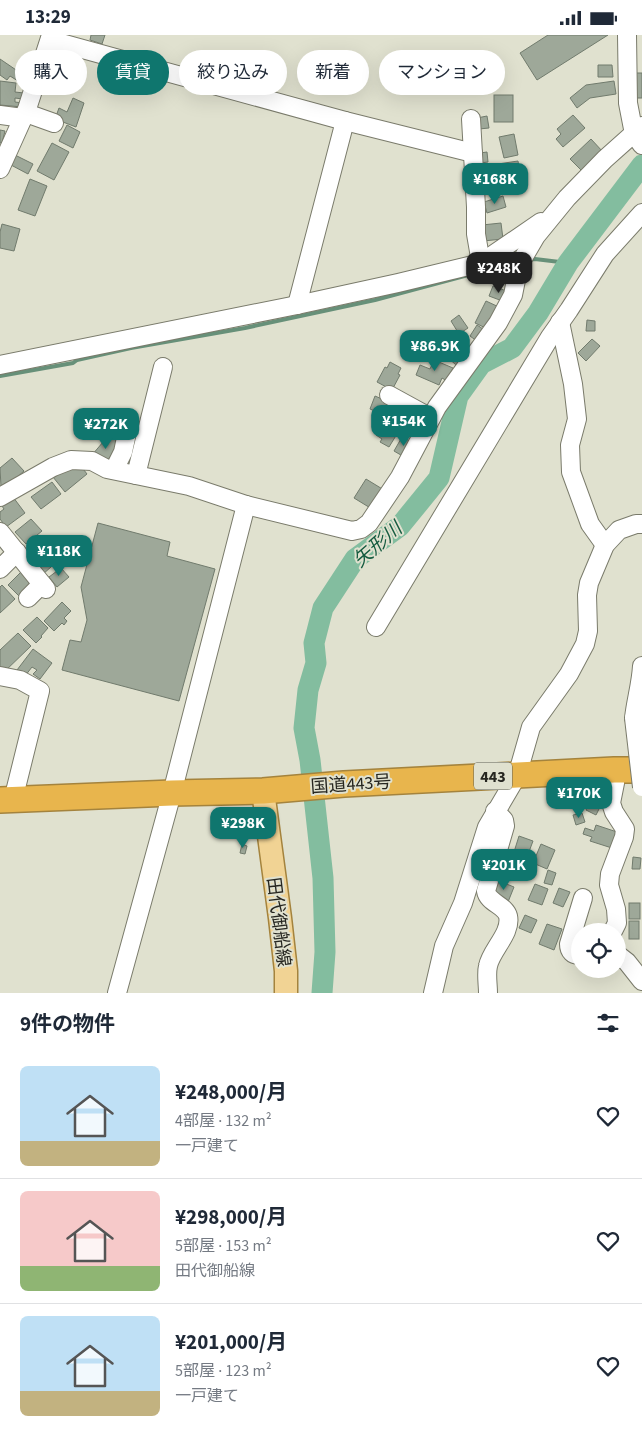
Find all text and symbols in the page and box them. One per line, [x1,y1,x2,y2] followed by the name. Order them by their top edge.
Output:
[25,4,71,31] text: 13:29
[15,50,87,95] chip: 購入
[97,50,169,95] chip: 賃貸
[179,50,287,95] chip: 絞り込み
[297,50,369,95] chip: 新着
[379,50,505,95] chip: マンション
[460,163,530,205] pin: ¥168K
[473,168,517,190] text: ¥168K
[464,251,534,294] pin: ¥248K
[477,257,521,279] text: ¥248K
[394,329,476,372] pin: ¥86.9K
[411,335,459,357] text: ¥86.9K
[369,405,439,447] pin: ¥154K
[71,407,141,450] pin: ¥272K
[382,410,426,432] text: ¥154K
[84,413,128,435] text: ¥272K
[348,515,410,574] water label: 矢形川
[24,535,94,577] pin: ¥118K
[37,540,81,562] text: ¥118K
[474,763,512,789] road number: 443
[310,769,392,800] street label: 国道443号
[544,777,614,819] pin: ¥170K
[557,782,601,804] text: ¥170K
[208,807,278,849] pin: ¥298K
[221,812,265,834] text: ¥298K
[469,849,539,891] pin: ¥201K
[482,854,526,876] text: ¥201K
[261,876,296,968] street label: 田代御船線
[571,923,626,978] map controls
[571,923,626,978] button: locate
[20,1009,115,1039] text: 9件の物件
[594,1009,622,1037] icon: filters
[175,1077,287,1107] text: ¥248,000/月
[60,1086,120,1146] icon: home
[594,1102,622,1130] icon: heart
[175,1110,272,1132] text: 4部屋 · 132 m²
[175,1135,239,1157] text: 一戸建て
[175,1202,287,1232] text: ¥298,000/月
[60,1211,120,1271] icon: home
[594,1227,622,1255] icon: heart
[175,1235,272,1257] text: 5部屋 · 153 m²
[175,1260,255,1282] text: 田代御船線
[175,1327,287,1357] text: ¥201,000/月
[60,1336,120,1396] icon: home
[594,1352,622,1380] icon: heart
[175,1360,272,1382] text: 5部屋 · 123 m²
[175,1385,239,1407] text: 一戸建て

